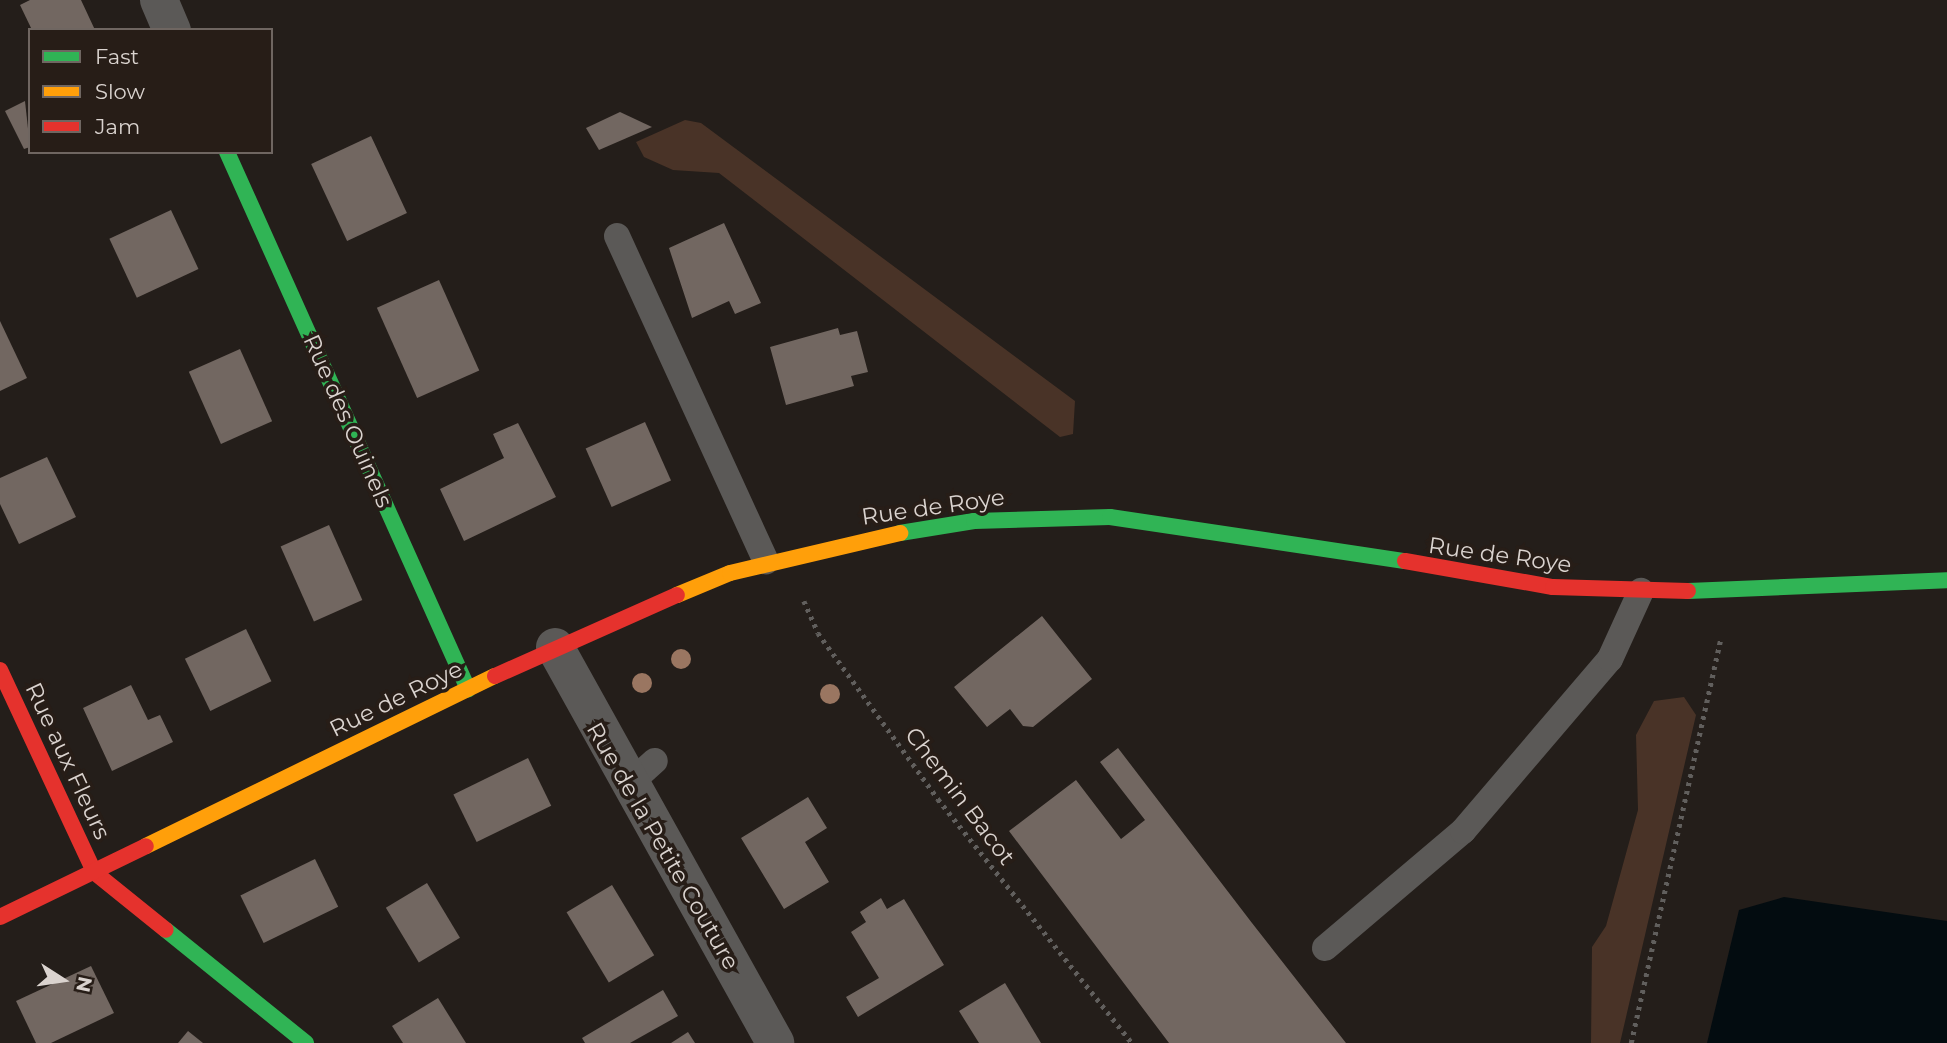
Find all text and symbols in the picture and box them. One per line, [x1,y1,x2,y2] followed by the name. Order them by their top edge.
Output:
[28,28,273,154] legend
[95,44,139,69] text: Fast
[95,79,145,104] text: Slow
[95,114,140,139] text: Jam
[297,330,399,512] street label: Rue des Ouinels
[860,483,1006,531] street label: Rue de Roye
[1427,531,1573,579] street label: Rue de Roye
[325,655,467,743] street label: Rue de Roye
[20,678,116,844] street label: Rue aux Fleurs
[581,717,745,975] street label: Rue de la Petite Couture
[899,722,1021,870] street label: Chemin Bacot
[28,945,98,1015] north arrow
[71,975,97,994] text: N

